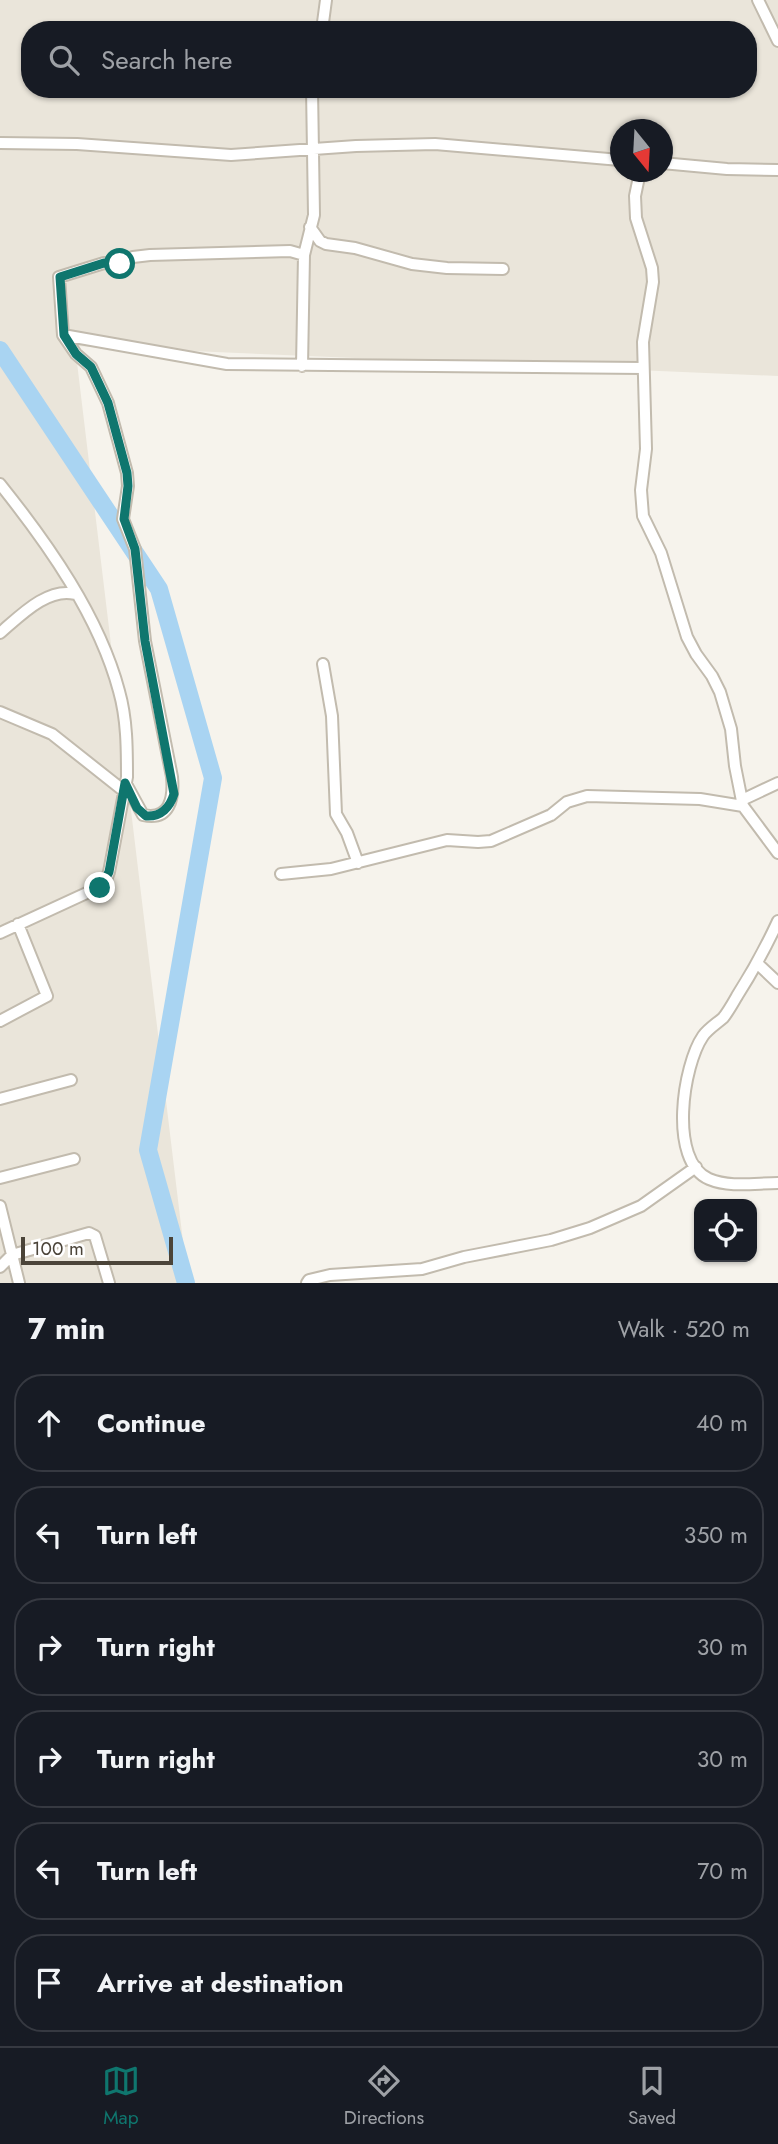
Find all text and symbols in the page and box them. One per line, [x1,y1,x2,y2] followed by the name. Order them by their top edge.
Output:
[21,21,757,98] search box
[45,41,83,79] icon: search
[101,41,233,79] text: Search here
[610,119,673,182] north arrow
[104,248,135,279] route start
[84,872,115,903] route end
[694,1199,757,1262] map controls
[694,1199,757,1262] button: locate
[21,1234,173,1266] scale bar
[32,1235,84,1262] text: 100 m
[28,1307,105,1350] text: 7 min
[618,1312,750,1346] text: Walk · 520 m
[30,1404,68,1442] icon: ahead
[97,1404,206,1442] text: Continue
[696,1406,748,1440] text: 40 m
[30,1516,68,1554] icon: left
[97,1516,197,1554] text: Turn left
[684,1518,748,1552] text: 350 m
[30,1628,68,1666] icon: right
[97,1628,215,1666] text: Turn right
[697,1630,748,1664] text: 30 m
[30,1740,68,1778] icon: right
[97,1740,215,1778] text: Turn right
[697,1742,748,1776] text: 30 m
[30,1852,68,1890] icon: left
[97,1852,197,1890] text: Turn left
[697,1854,748,1888] text: 70 m
[30,1964,68,2002] icon: arrive
[97,1964,344,2002] text: Arrive at destination
[102,2062,140,2131] tab: Map
[344,2062,424,2131] tab: Directions
[628,2062,676,2131] tab: Saved

